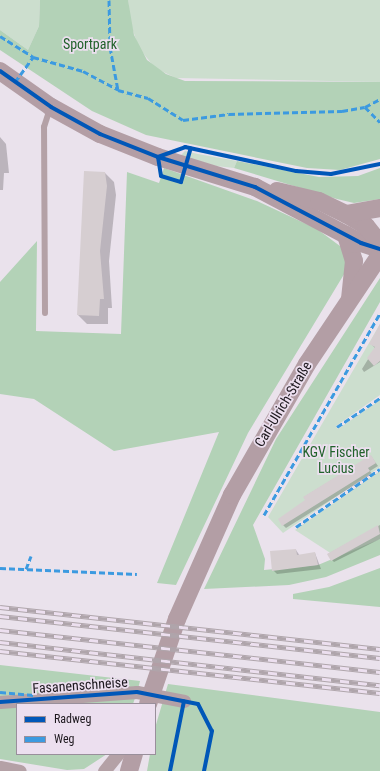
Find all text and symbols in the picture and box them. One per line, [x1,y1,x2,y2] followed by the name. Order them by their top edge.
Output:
[63,36,117,52] park label: Sportpark
[251,358,315,450] street label: Carl-Ulrich-Straße
[302,444,370,476] park label: KGV Fischer Lucius
[32,673,128,697] street label: Fasanenschneise
[16,703,156,755] legend
[54,712,91,726] text: Radweg
[54,732,75,746] text: Weg

